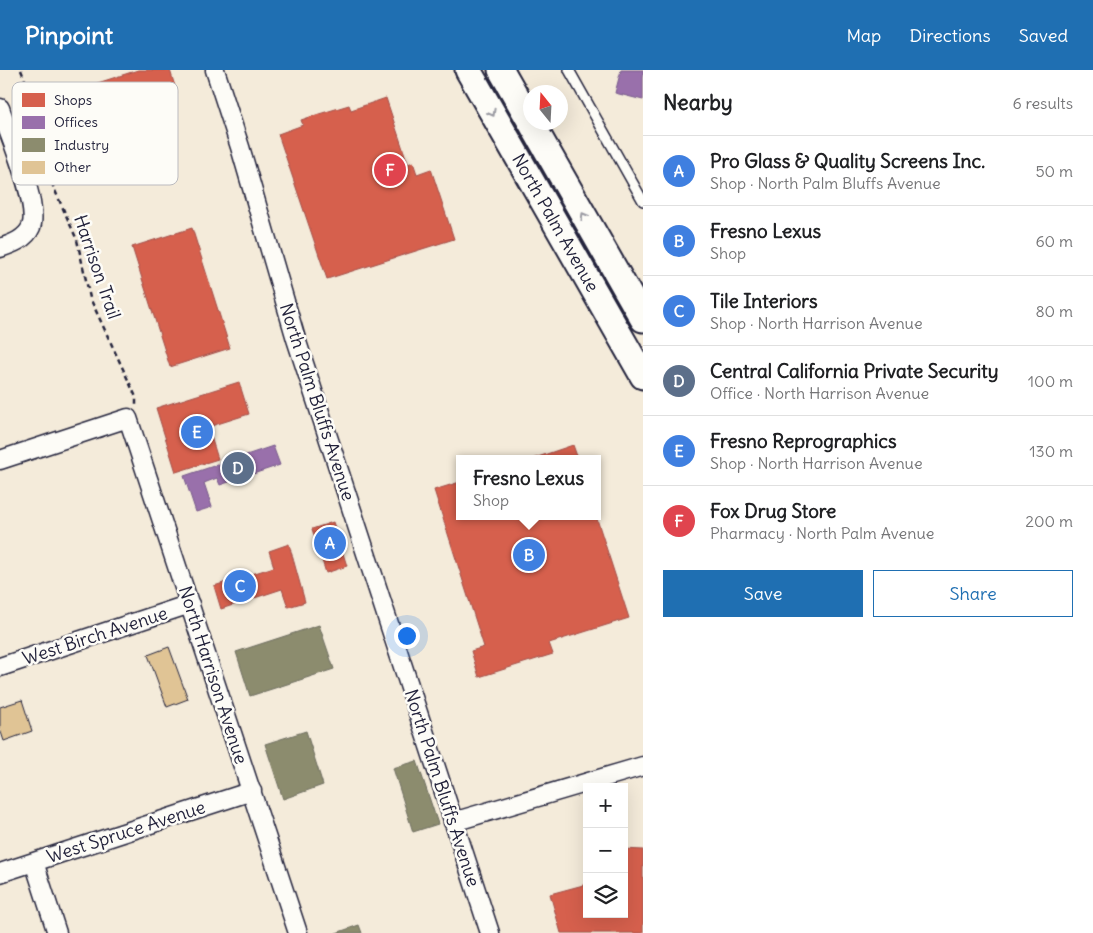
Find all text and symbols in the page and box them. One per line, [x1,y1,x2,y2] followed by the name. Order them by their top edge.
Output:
[25,20,113,50] text: Pinpoint
[846,24,881,47] text: Map
[909,24,991,47] text: Directions
[1019,24,1068,47] text: Saved
[12,82,178,185] legend
[523,85,568,130] north arrow
[663,89,733,116] text: Nearby
[54,91,92,109] text: Shops
[1012,93,1073,113] text: 6 results
[486,107,496,116] one-way arrow
[54,113,98,131] text: Offices
[54,136,109,154] text: Industry
[507,149,604,296] street label: North Palm Avenue
[710,149,985,173] text: Pro Glass & Quality Screens Inc.
[374,151,406,189] pin: F
[54,158,91,176] text: Other
[674,161,684,181] text: A
[1035,161,1073,181] text: 50 m
[710,173,941,193] text: Shop · North Palm Bluffs Avenue
[69,212,126,322] street label: Harrison Trail
[580,213,590,222] one-way arrow
[710,219,821,243] text: Fresno Lexus
[674,231,684,251] text: B
[1035,231,1073,251] text: 60 m
[710,243,746,263] text: Shop
[710,289,818,313] text: Tile Interiors
[275,300,360,503] street label: North Palm Bluffs Avenue
[674,301,684,321] text: C
[1035,301,1073,321] text: 80 m
[710,313,923,333] text: Shop · North Harrison Avenue
[710,359,999,383] text: Central California Private Security
[673,371,685,391] text: D
[1028,371,1073,391] text: 100 m
[710,383,929,403] text: Office · North Harrison Avenue
[181,413,213,451] pin: E
[710,429,897,453] text: Fresno Reprographics
[674,441,684,461] text: E
[1029,441,1073,461] text: 130 m
[222,449,254,487] pin: D
[710,453,923,473] text: Shop · North Harrison Avenue
[456,455,601,520] popup
[473,466,584,490] text: Fresno Lexus
[473,490,509,510] text: Shop
[710,499,836,523] text: Fox Drug Store
[674,511,684,531] text: F
[1025,511,1073,531] text: 200 m
[710,523,934,543] text: Pharmacy · North Palm Avenue
[314,524,346,562] pin: A
[513,536,545,574] pin: B
[224,567,256,605] pin: C
[663,570,863,617] button: Save
[873,570,1073,617] button: Share
[174,583,253,767] street label: North Harrison Avenue
[19,601,170,670] street label: West Birch Avenue
[394,623,420,649] your location
[400,686,485,889] street label: North Palm Bluffs Avenue
[583,783,628,918] map controls
[583,783,628,828] button: +
[44,795,208,868] street label: West Spruce Avenue
[583,828,628,873] button: −
[583,873,628,918] button: layers

